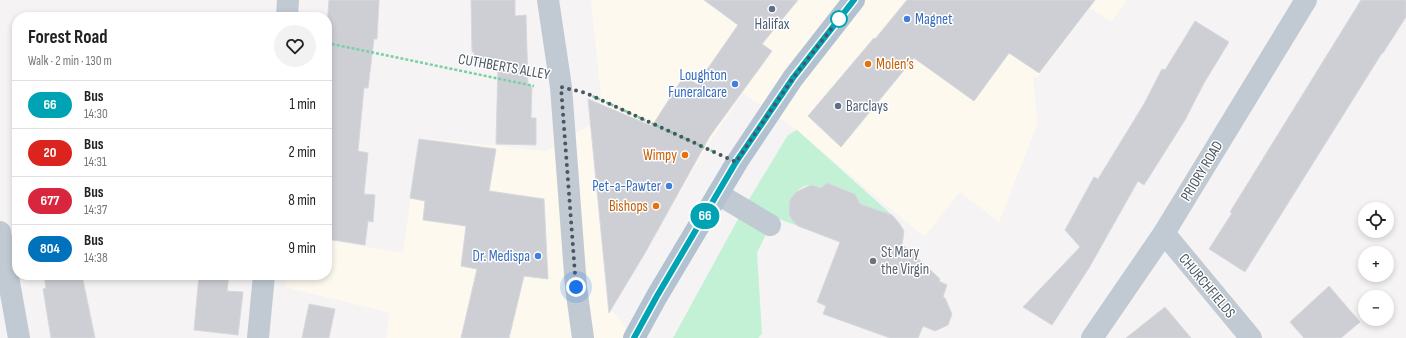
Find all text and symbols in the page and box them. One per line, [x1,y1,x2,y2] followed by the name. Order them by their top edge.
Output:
[767,4,777,14] marker: Halifax
[830,10,848,28] unlabelled marker
[915,10,953,29] place label: Magnet
[902,14,912,24] marker: Magnet
[755,15,790,34] place label: Halifax
[274,25,316,67] button: heart
[28,26,108,49] text: Forest Road
[457,50,552,85] street label: CUTHBERTS ALLEY
[28,53,112,69] text: Walk · 2 min · 130 m
[876,55,914,74] place label: Molen’s
[863,59,873,69] marker: Molen’s
[668,66,727,102] place label: Loughton Funeralcare
[730,79,740,89] marker: Loughton Funeralcare
[84,87,103,106] text: Bus
[290,95,316,114] text: 1 min
[43,96,57,113] text: 66
[846,97,888,116] place label: Barclays
[833,101,843,111] marker: Barclays
[84,106,108,122] text: 14:30
[84,135,103,154] text: Bus
[1177,137,1227,205] street label: PRIORY ROAD
[289,143,316,162] text: 2 min
[44,144,56,161] text: 20
[643,146,677,165] place label: Wimpy
[680,150,690,160] marker: Wimpy
[84,154,106,170] text: 14:31
[592,177,662,196] place label: Pet-a-Pawter
[664,181,674,191] marker: Pet-a-Pawter
[84,183,103,202] text: Bus
[288,191,316,210] text: 8 min
[41,192,59,209] text: 677
[609,197,648,216] place label: Bishops
[651,201,661,211] marker: Bishops
[84,202,107,218] text: 14:37
[1358,202,1394,326] map controls
[1358,202,1394,238] button: locate
[687,203,723,229] line badge: 66
[698,207,712,224] text: 66
[84,231,103,250] text: Bus
[288,239,316,258] text: 9 min
[40,240,60,257] text: 804
[881,243,929,279] place label: St Mary the Virgin
[1358,246,1394,282] button: +
[473,247,530,266] place label: Dr. Medispa
[84,250,108,266] text: 14:38
[1175,250,1239,322] street label: CHURCHFIELDS
[533,251,543,261] marker: Dr. Medispa
[868,256,878,266] marker: St Mary the Virgin
[566,277,586,297] your location
[1358,290,1394,326] button: −

